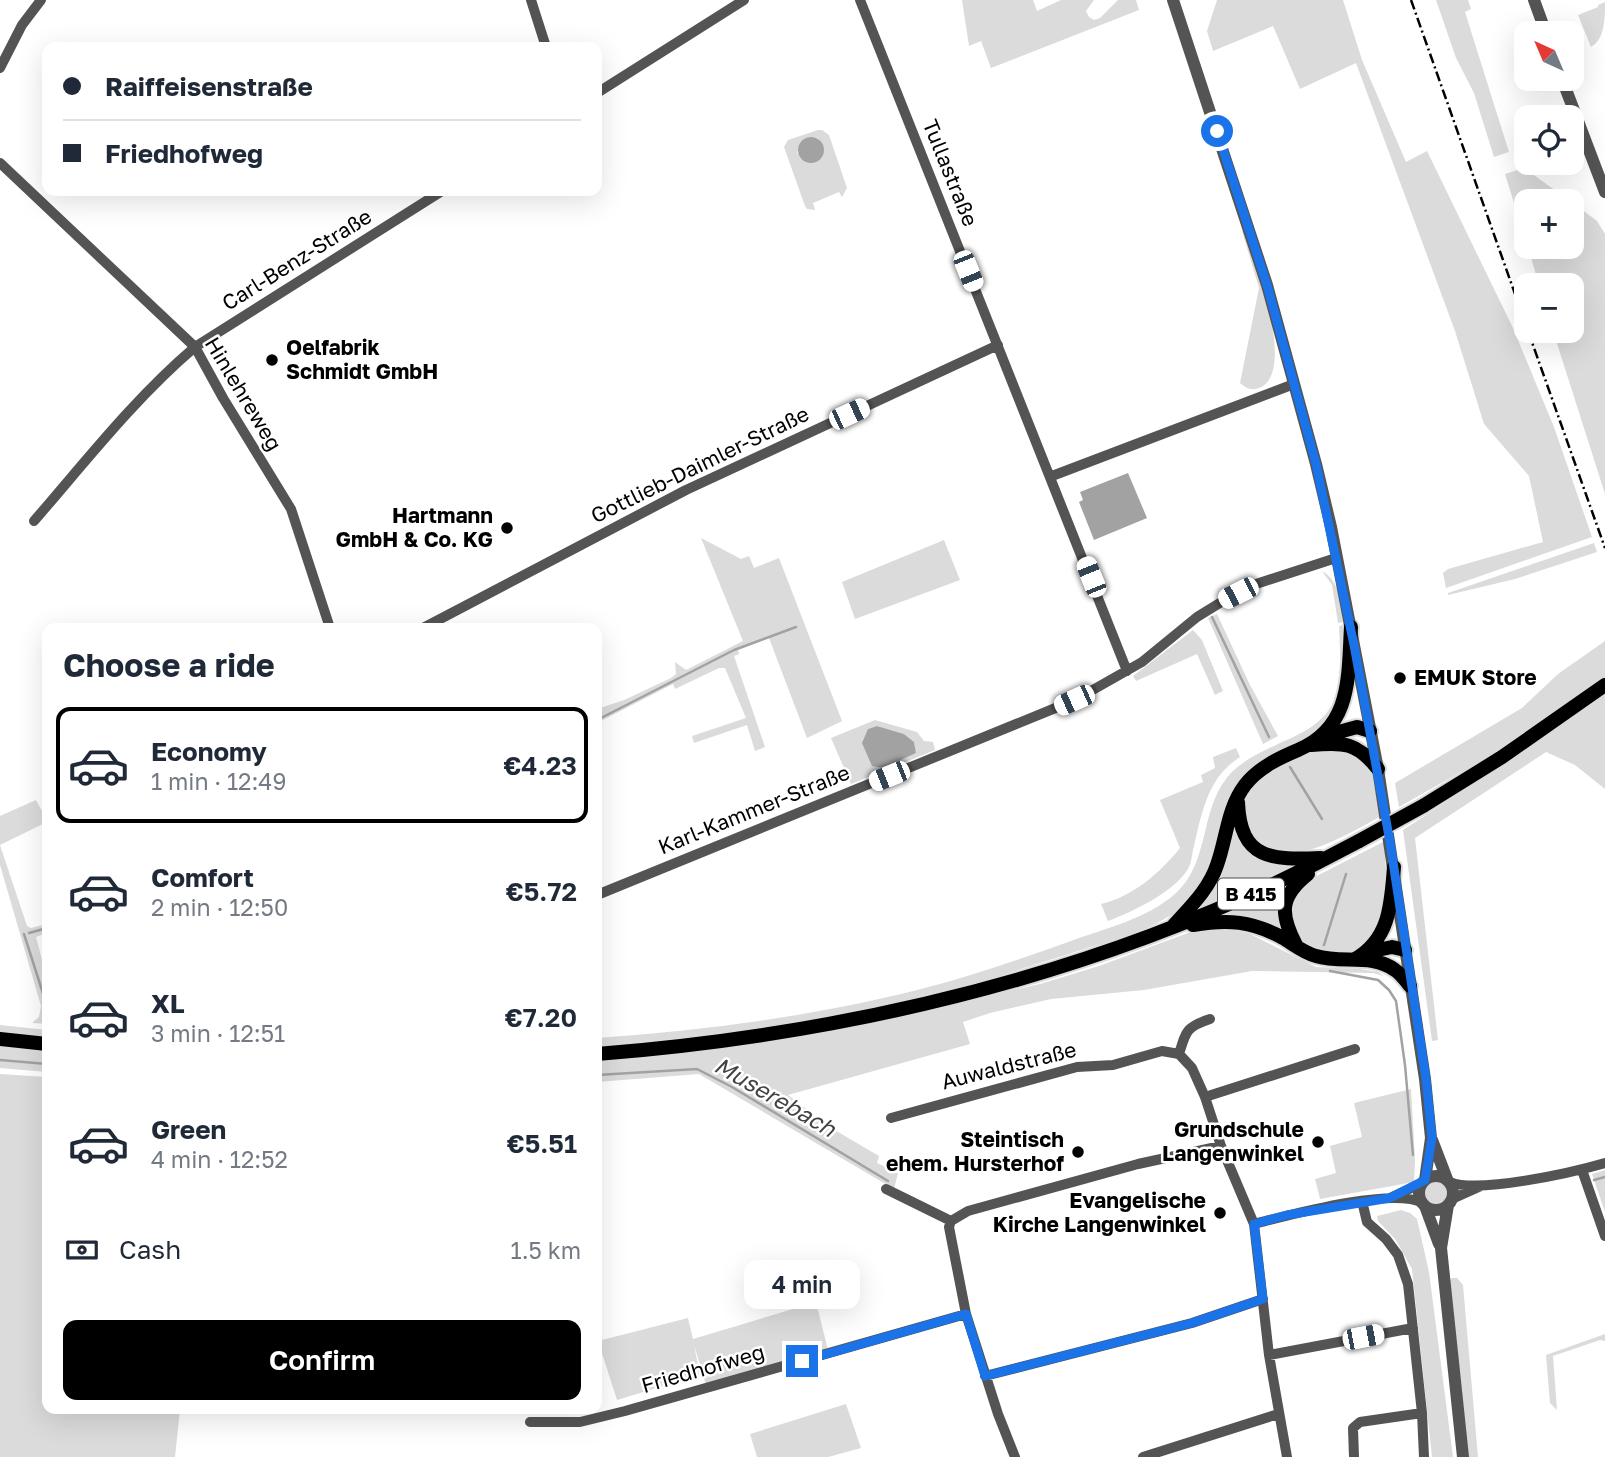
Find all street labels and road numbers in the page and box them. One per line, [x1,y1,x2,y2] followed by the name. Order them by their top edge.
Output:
[918,115,984,230] street label: Tullastraße
[217,203,376,316] street label: Carl-Benz-Straße
[200,332,288,455] street label: Hinlehreweg
[586,400,813,528] street label: Gottlieb-Daimler-Straße
[654,759,853,859] street label: Karl-Kammer-Straße
[1218,878,1284,909] road number: B 415
[939,1036,1079,1094] street label: Auwaldstraße
[638,1338,767,1398] street label: Friedhofweg

